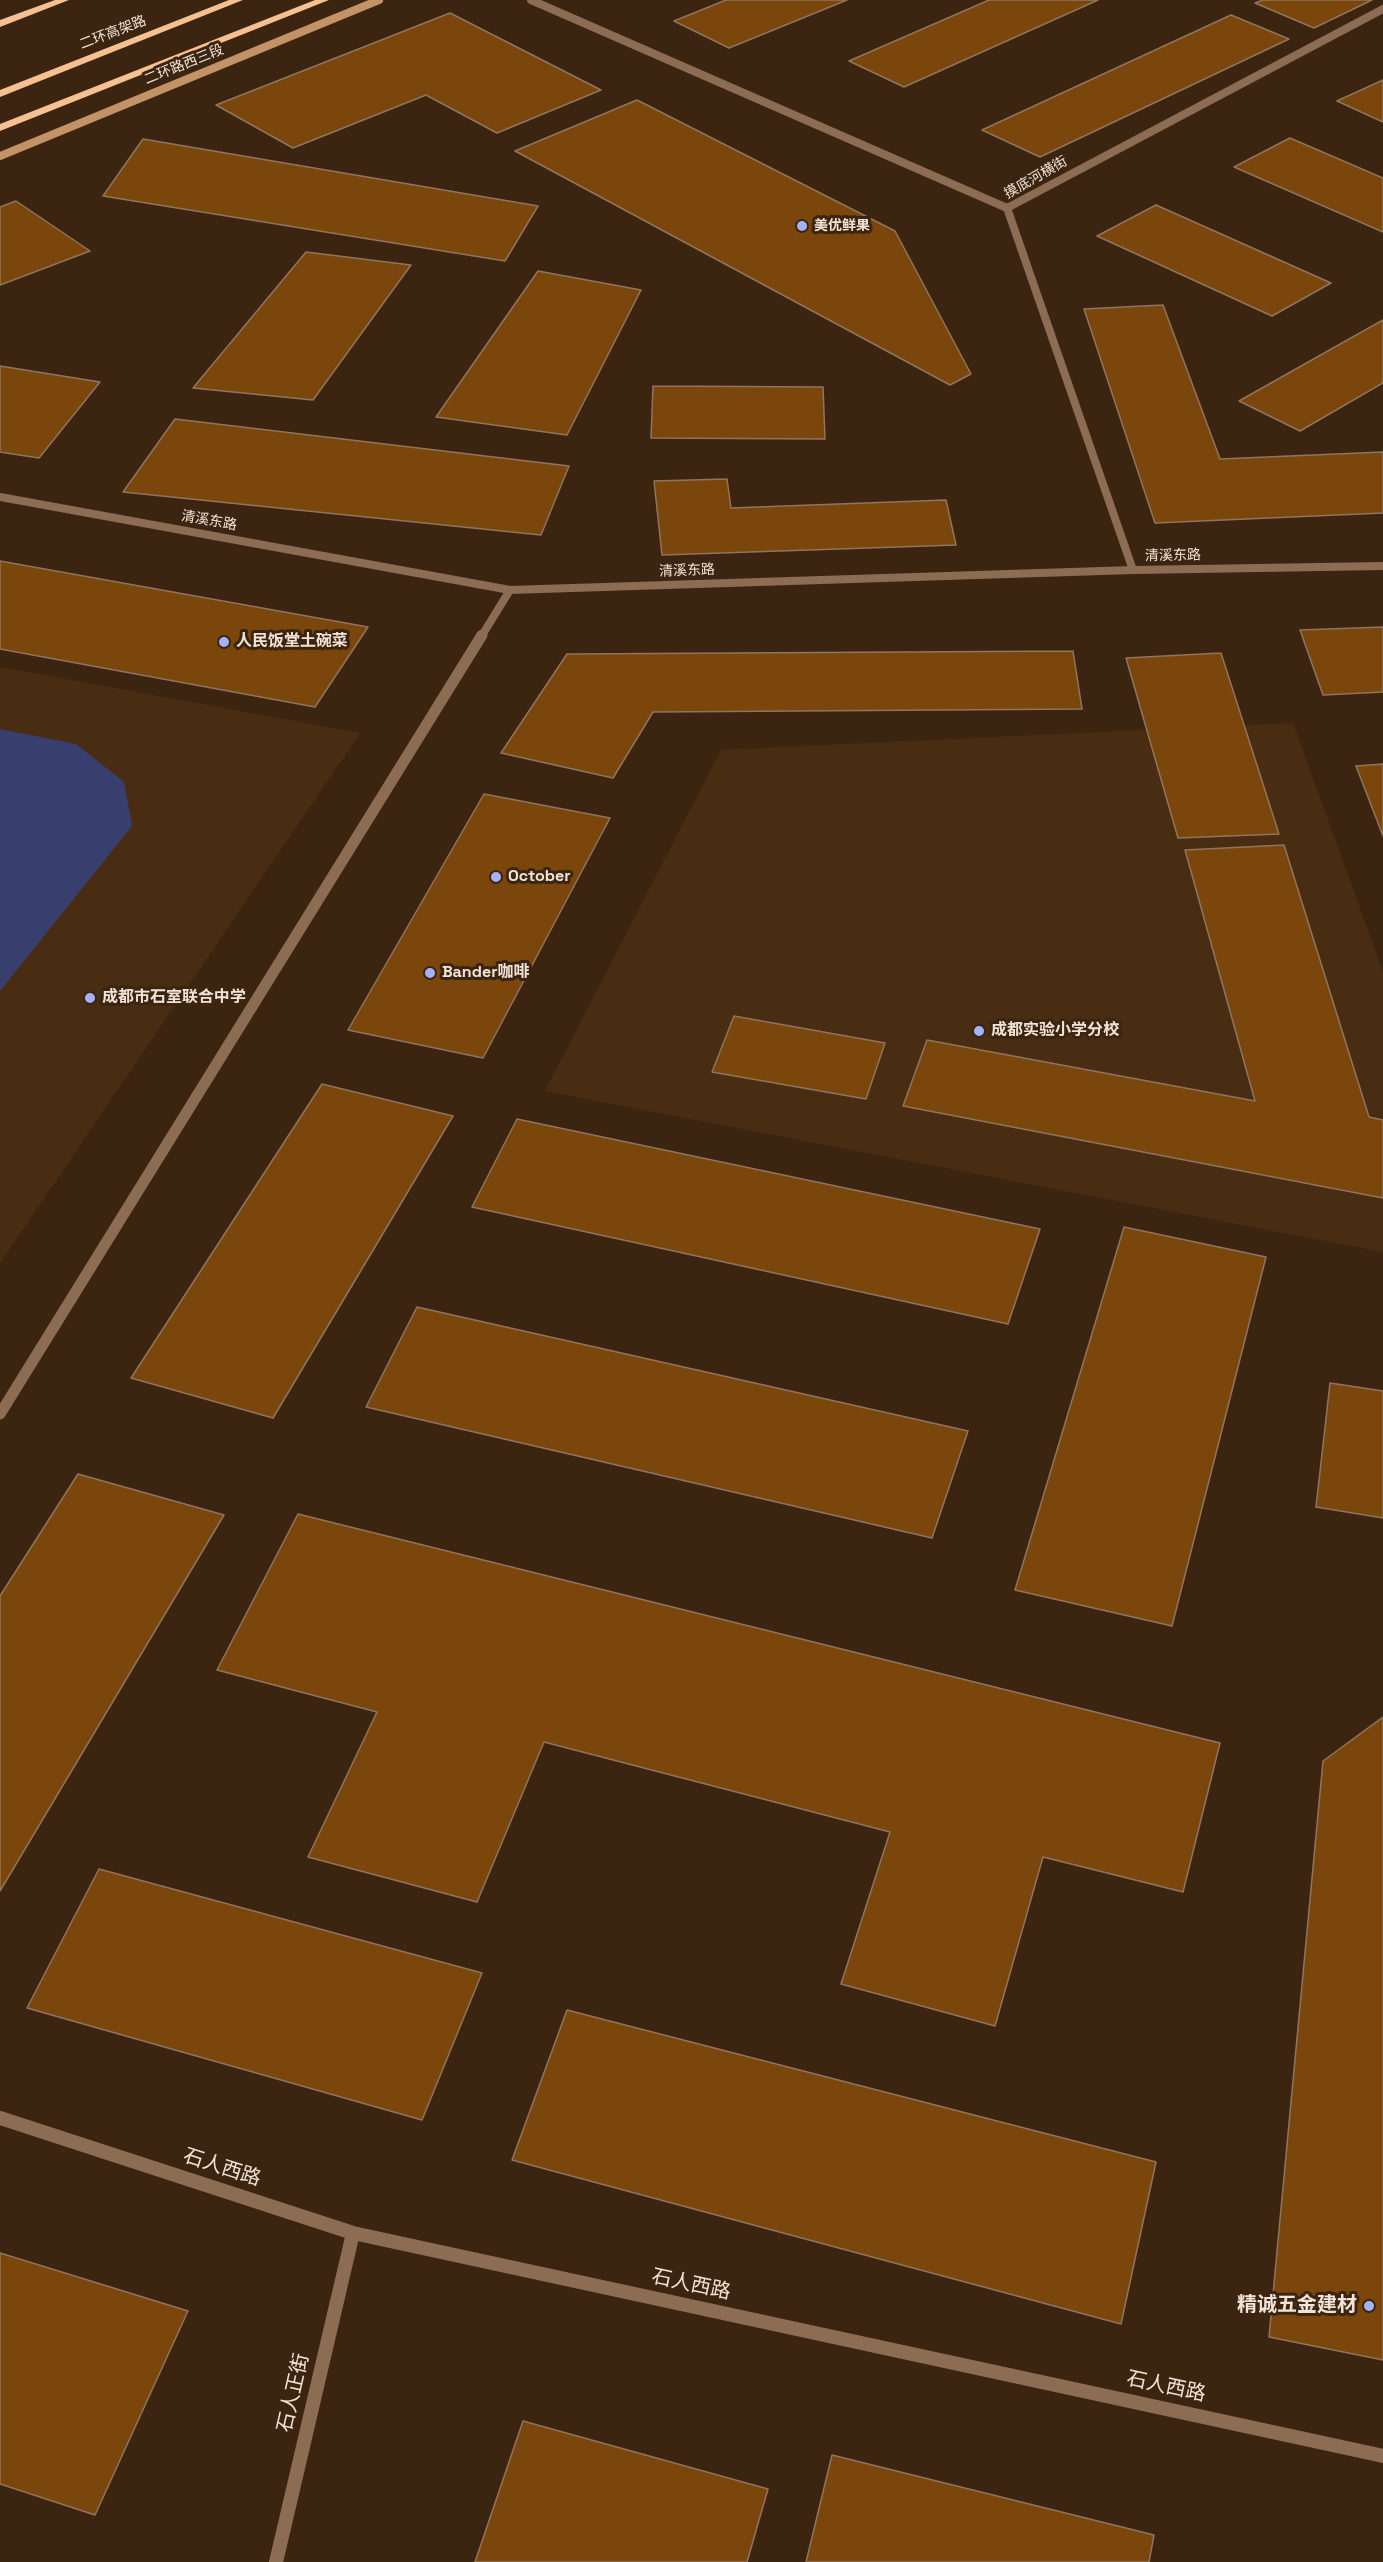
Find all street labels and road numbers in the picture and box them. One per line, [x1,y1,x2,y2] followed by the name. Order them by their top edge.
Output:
[77,13,149,53] street label: 二环高架路
[142,41,226,89] street label: 二环路西三段
[1001,153,1071,203] street label: 摸底河横街
[180,508,238,534] street label: 清溪东路
[1145,547,1201,565] street label: 清溪东路
[659,562,715,580] street label: 清溪东路
[180,2144,264,2192] street label: 石人西路
[649,2265,733,2305] street label: 石人西路
[273,2351,315,2435] street label: 石人正街
[1124,2367,1208,2407] street label: 石人西路

